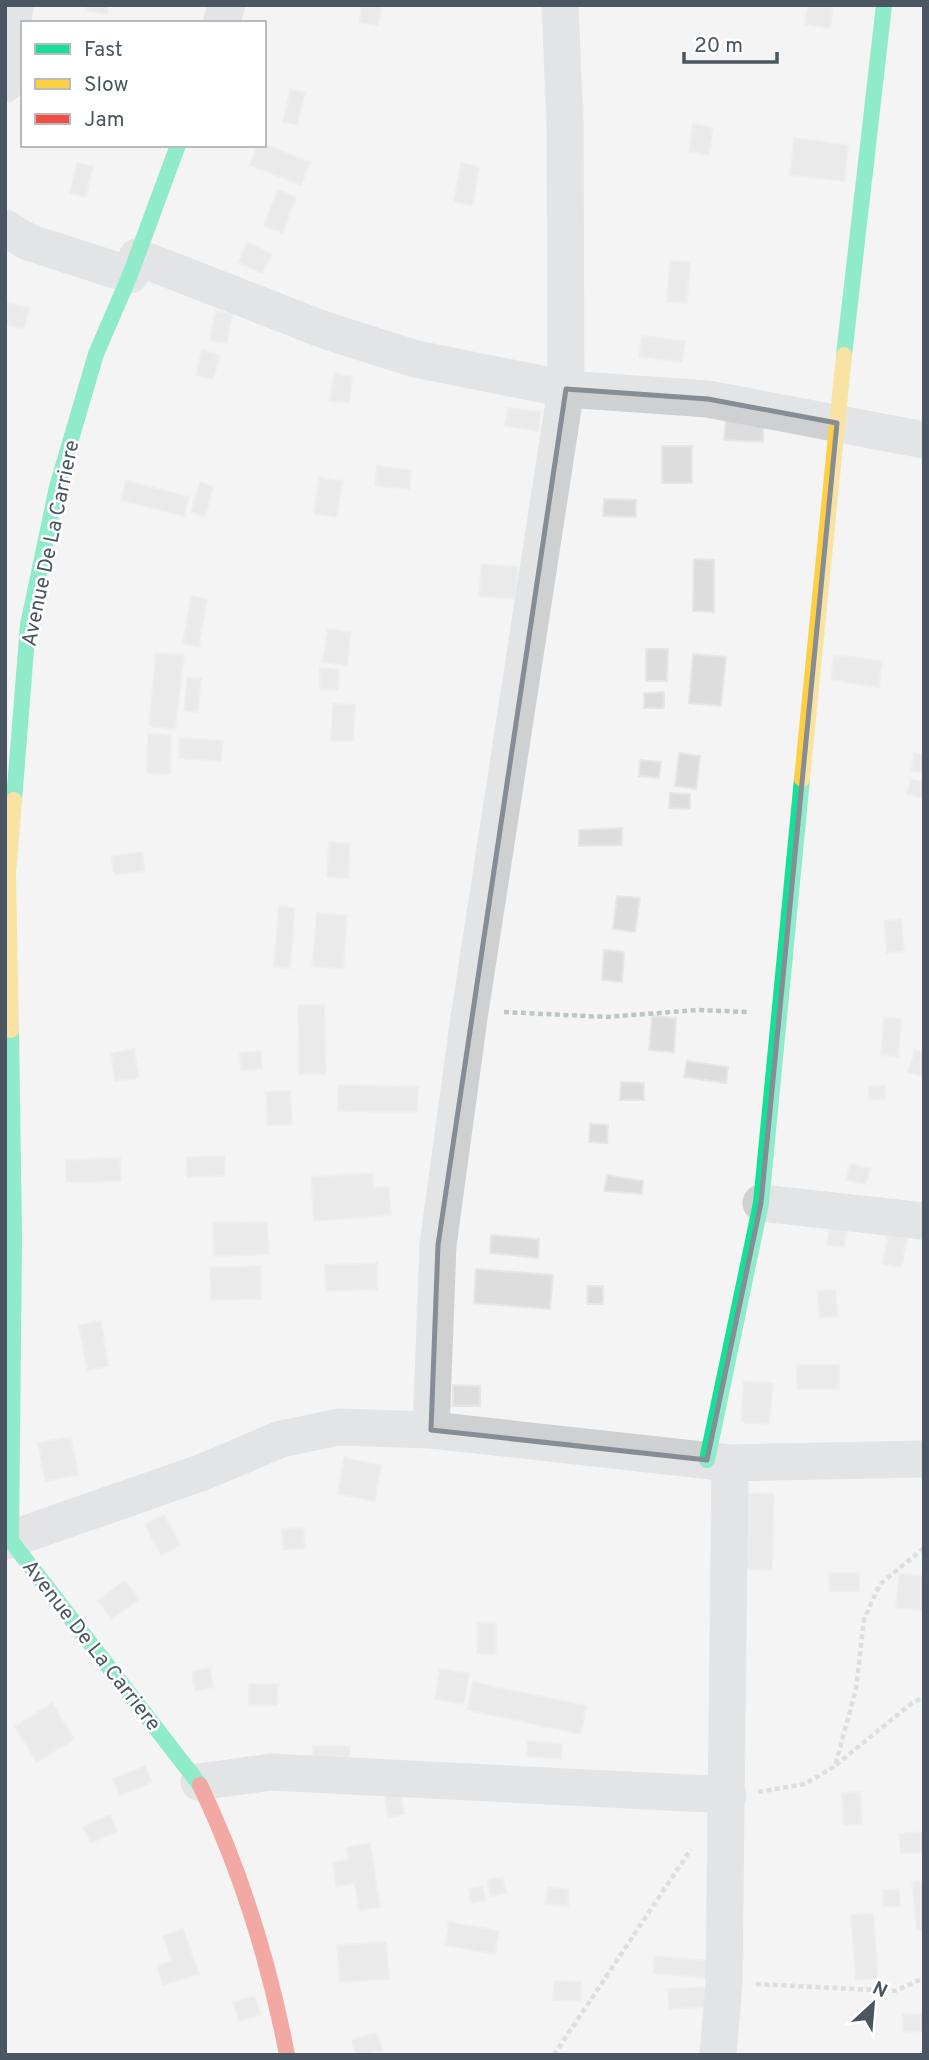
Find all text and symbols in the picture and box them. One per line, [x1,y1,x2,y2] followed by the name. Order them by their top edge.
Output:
[21,21,266,147] legend
[684,21,777,65] scale bar
[694,33,743,60] text: 20 m
[84,37,123,64] text: Fast
[84,72,129,99] text: Slow
[84,107,125,134] text: Jam
[16,438,87,649] street label: Avenue De La Carriere
[16,1555,166,1737] street label: Avenue De La Carriere
[838,1969,908,2039] north arrow
[868,1977,891,2004] text: N

